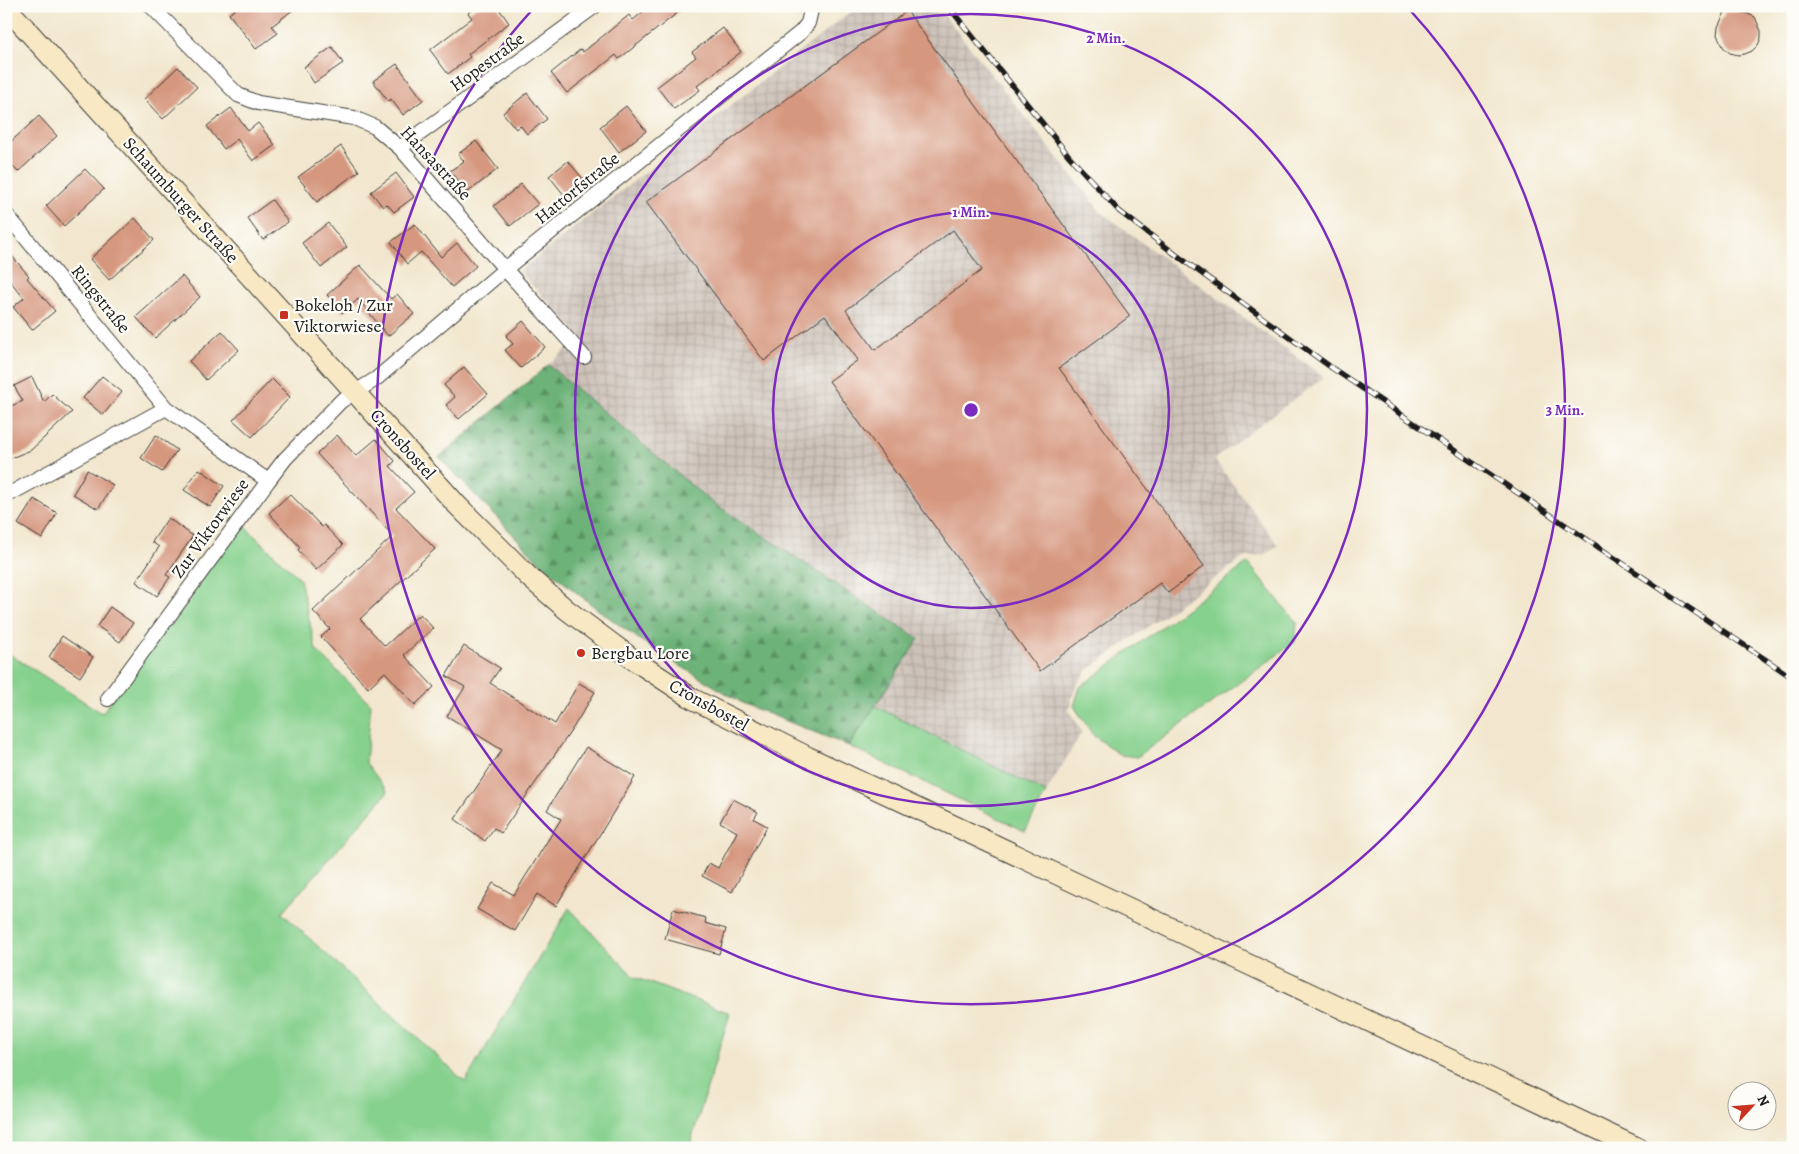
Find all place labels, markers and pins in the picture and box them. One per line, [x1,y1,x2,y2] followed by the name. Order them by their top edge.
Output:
[293,293,393,338] place label: Bokeloh / Zur Viktorwiese
[278,309,290,321] marker: Bokeloh / Zur Viktorwiese
[962,401,980,419] centre of rings
[591,641,689,665] place label: Bergbau Lore
[575,647,587,659] marker: Bergbau Lore

